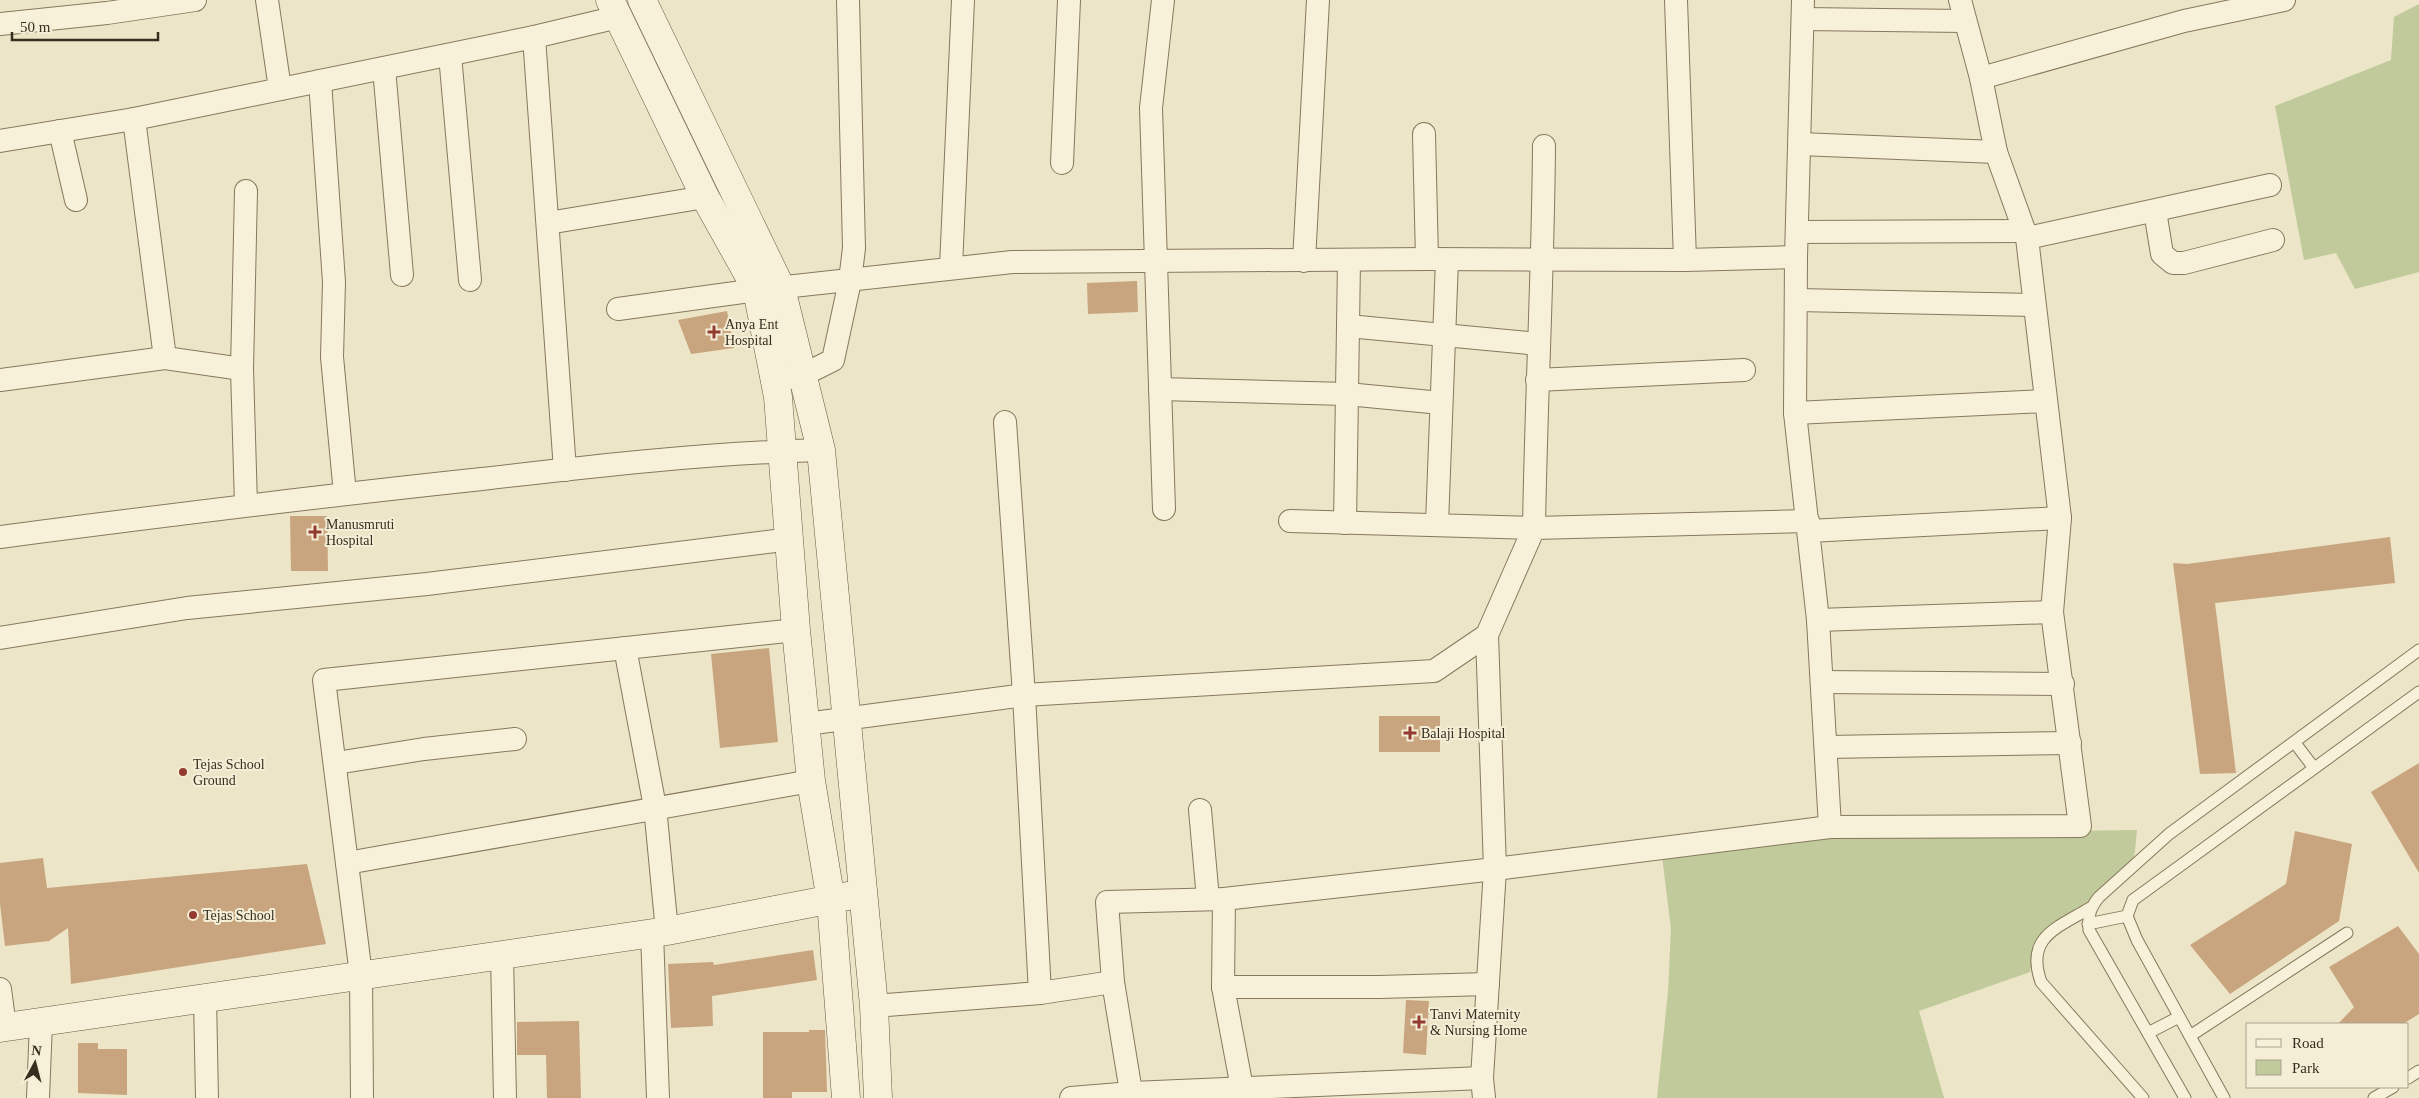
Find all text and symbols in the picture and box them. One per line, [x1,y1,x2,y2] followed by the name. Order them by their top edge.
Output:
[12,10,159,42] scale bar
[20,19,51,35] text: 50 m
[725,317,778,348] place label: Anya Ent Hospital
[707,325,721,339] marker: Anya Ent Hospital
[326,517,395,548] place label: Manusmruti Hospital
[308,525,322,539] marker: Manusmruti Hospital
[1403,726,1417,740] marker: Balaji Hospital
[1421,726,1505,741] place label: Balaji Hospital
[193,757,265,788] place label: Tejas School Ground
[177,766,189,778] marker: Tejas School Ground
[203,908,275,923] place label: Tejas School
[187,909,199,921] marker: Tejas School
[1430,1007,1527,1038] place label: Tanvi Maternity & Nursing Home
[1412,1015,1426,1029] marker: Tanvi Maternity & Nursing Home
[2246,1023,2409,1088] legend
[2292,1035,2324,1051] text: Road
[10,1038,60,1088] north arrow
[31,1043,42,1059] text: N
[2292,1060,2320,1076] text: Park

